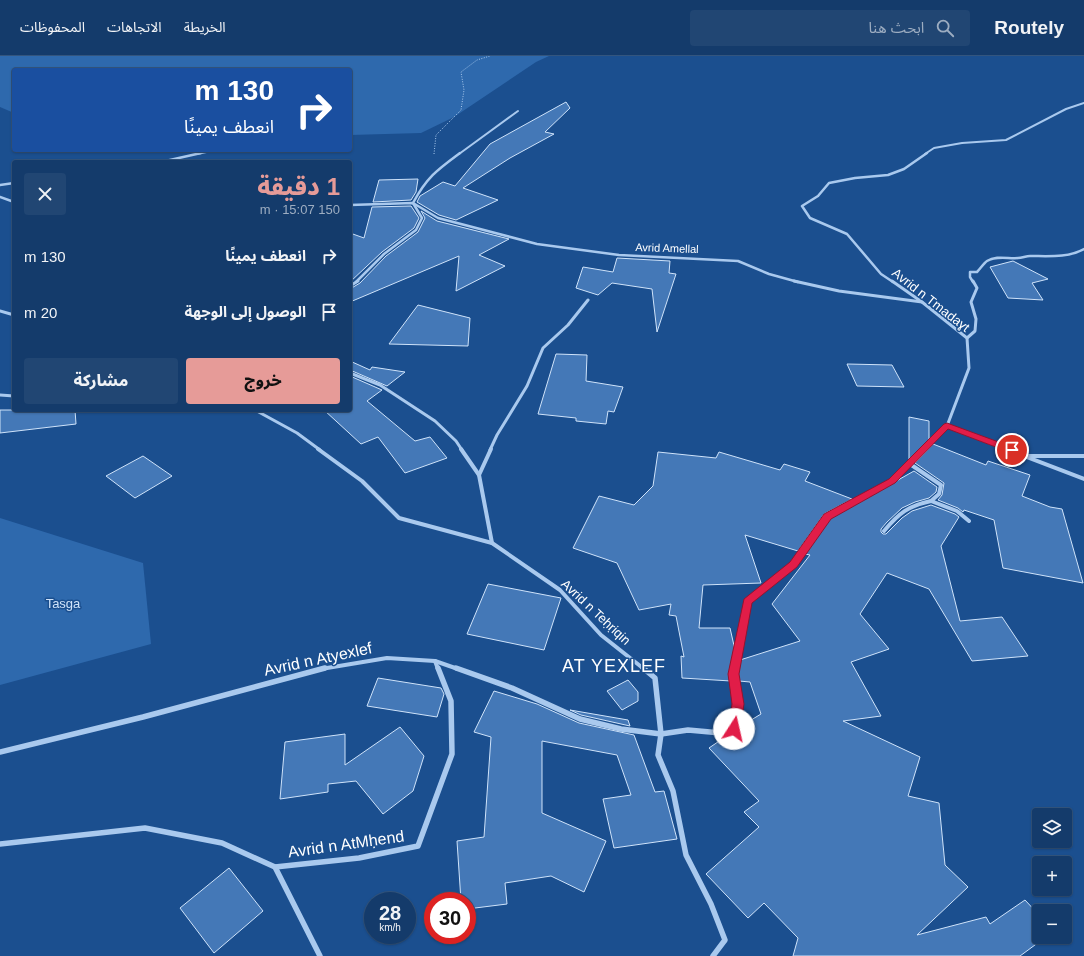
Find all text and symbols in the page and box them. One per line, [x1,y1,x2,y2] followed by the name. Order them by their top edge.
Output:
[690,10,970,46] search box
[934,17,956,39] icon: search
[994,17,1064,38] text: Routely
[20,19,85,35] text: المحفوظات
[107,19,162,35] text: الاتجاهات
[184,19,226,35] text: الخريطة
[868,19,924,36] text: ابحث هنا
[195,75,274,106] text: 130 m
[288,84,340,136] icon: right
[184,117,274,137] text: انعطف يمينًا
[24,173,66,215] button: close
[257,173,340,200] text: 1 دقيقة
[260,202,340,217] text: 150 m · 15:07
[635,241,699,255] street label: Avrid Amellal
[318,245,340,267] icon: right
[225,247,306,264] text: انعطف يمينًا
[24,248,66,265] text: 130 m
[889,265,973,335] street label: Avrid n Tmadaɣt
[318,301,340,323] icon: arrive
[184,303,306,320] text: الوصول إلى الوجهة
[24,304,57,321] text: 20 m
[24,358,178,404] button: مشاركة
[186,358,340,404] button: خروج
[995,433,1029,467] pin
[1001,439,1023,461] icon: arrive
[558,576,634,648] street label: Avrid n Teḥṛiqin
[46,596,81,611] park label: Tasga
[262,639,374,679] street label: Avrid n Atyexlef
[562,656,666,676] district label: AT YEXLEF
[713,708,755,750] position arrow
[1032,808,1072,944] map controls
[1032,808,1072,848] button: layers
[287,827,405,861] street label: Avrid n AtMḥend
[1032,856,1072,896] button: +
[424,892,476,944] speed limit sign: 30
[379,902,401,924] text: 28
[1032,904,1072,944] button: −
[379,922,401,933] text: km/h

